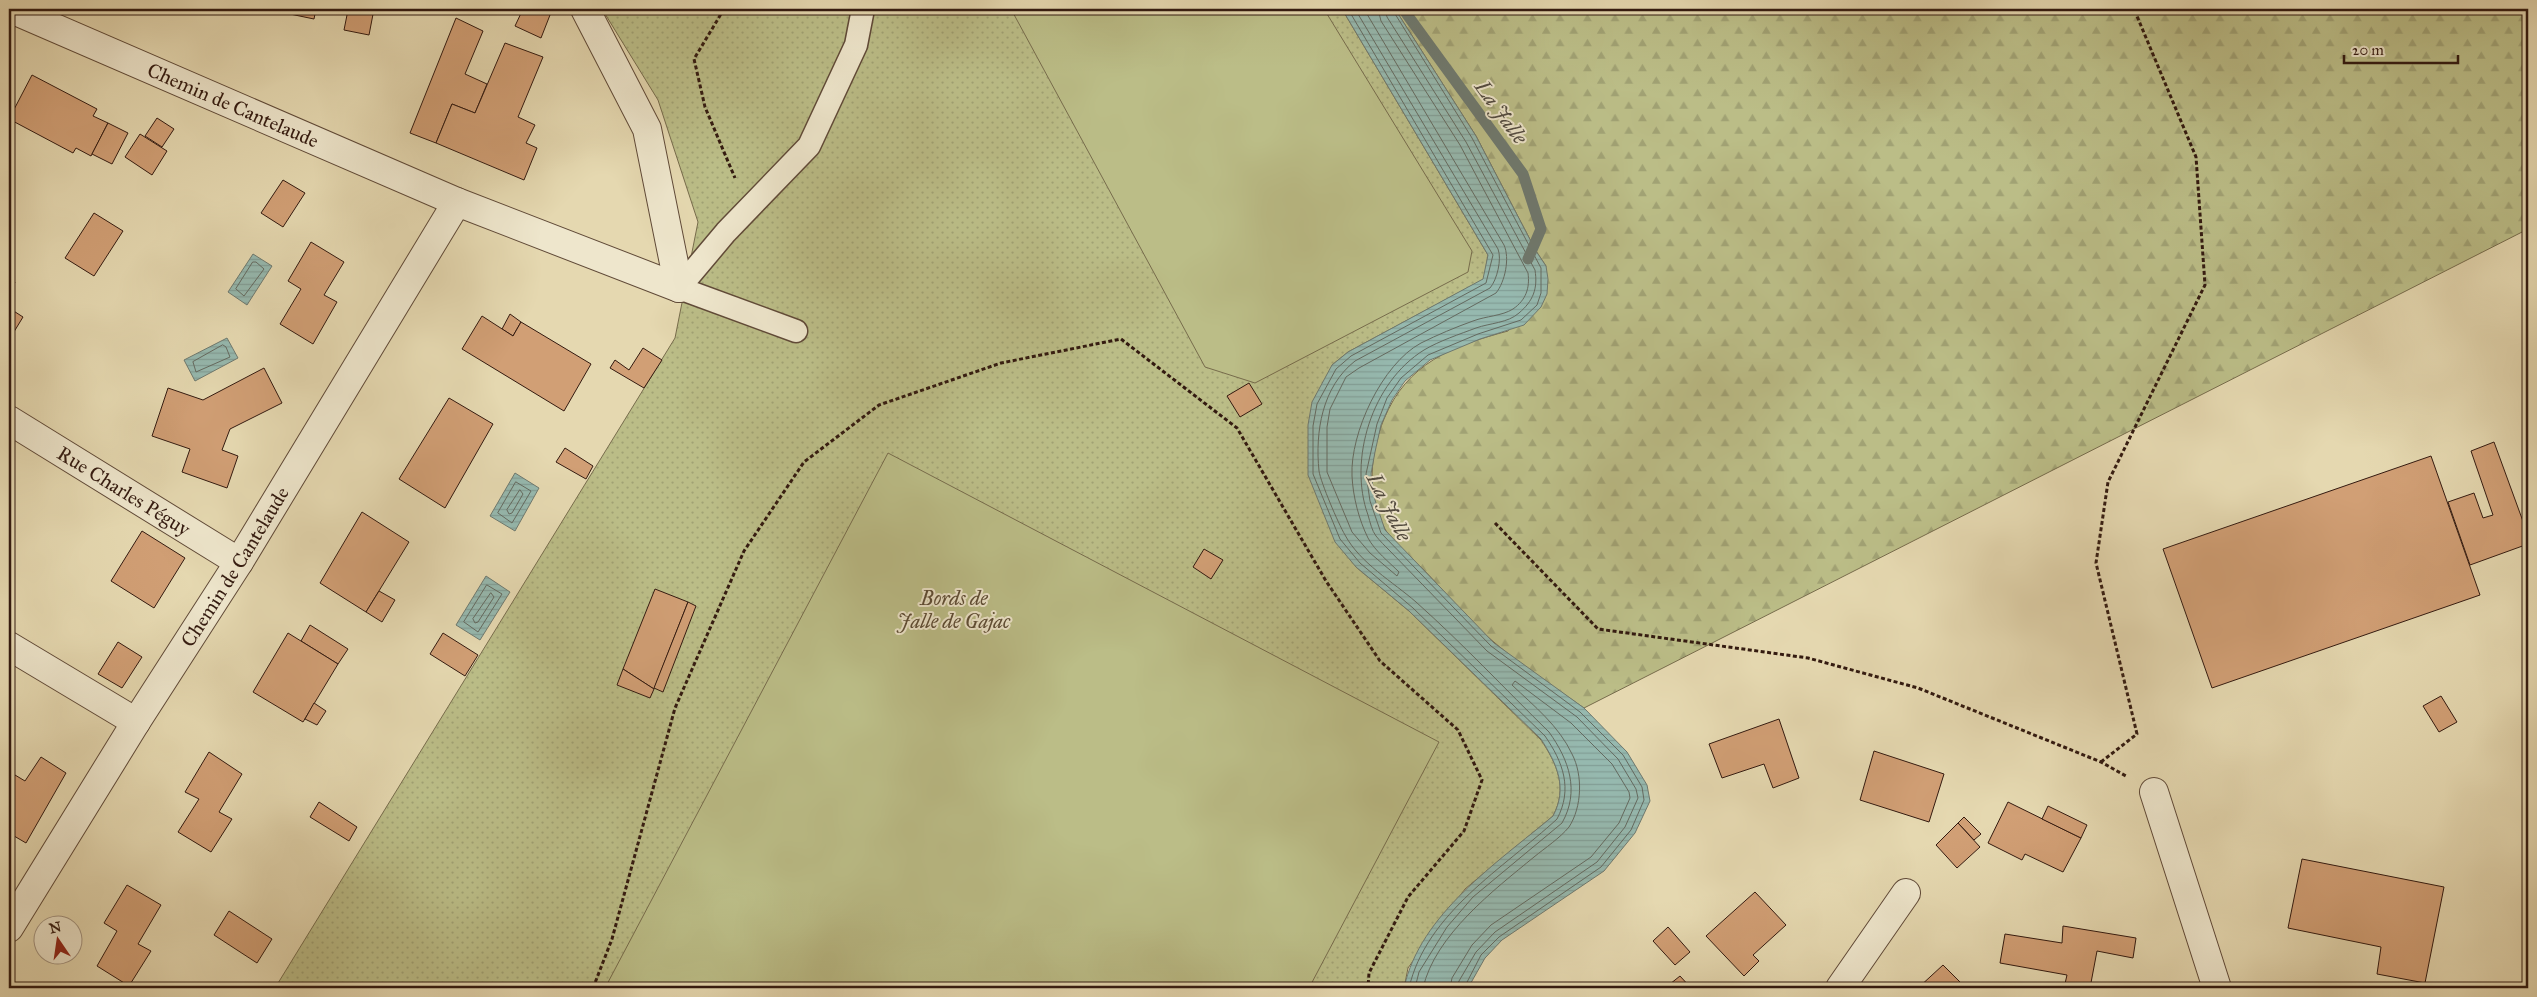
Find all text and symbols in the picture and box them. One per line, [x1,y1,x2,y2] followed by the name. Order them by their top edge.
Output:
[2344,32,2458,64] scale bar
[2352,41,2384,59] text: 20 m
[144,57,322,153] street label: Chemin de Cantelaude
[1469,74,1534,150] water label: La Jalle
[53,441,195,541] street label: Rue Charles Péguy
[1360,468,1418,546] water label: La Jalle
[176,482,294,651] street label: Chemin de Cantelaude
[897,586,1011,633] park label: Bords de Jalle de Gajac
[32,914,82,964] north arrow
[47,918,63,937] text: N

